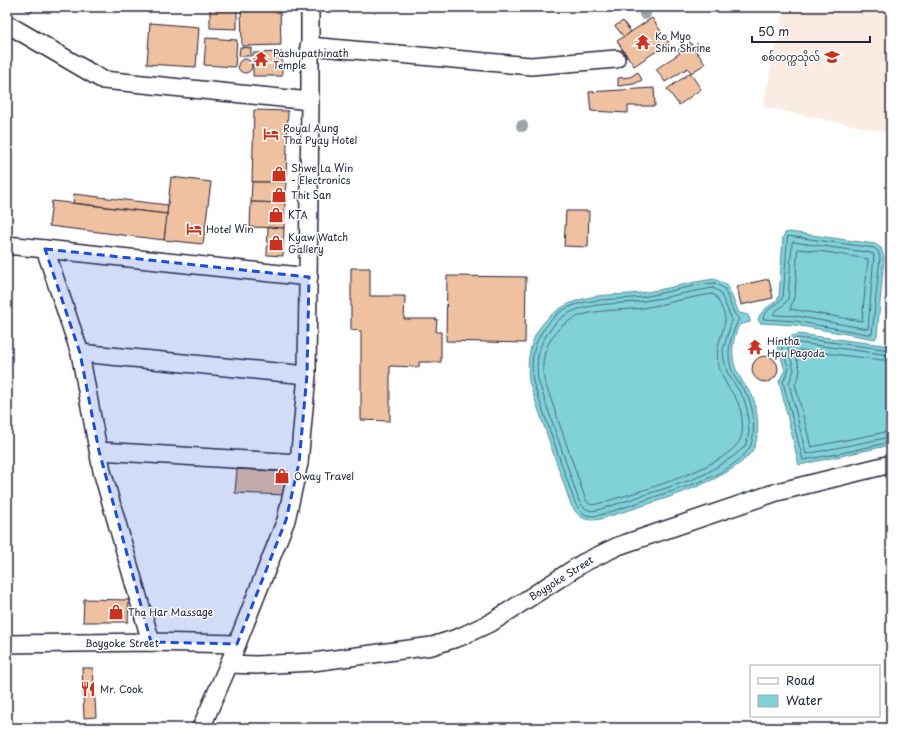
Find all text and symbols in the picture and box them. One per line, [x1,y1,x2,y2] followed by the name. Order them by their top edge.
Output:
[752,18,870,44] scale bar
[758,22,789,40] text: 50 m
[655,28,711,55] place label: Ko Myo Shin Shrine
[634,33,652,51] temple icon: Ko Myo Shin Shrine
[273,45,349,72] place label: Pashupathinath Temple
[823,48,841,66] school or university icon: စစ်‌တက္ကသိုလ်
[762,49,820,66] place label: စစ်‌တက္ကသိုလ်
[252,50,270,68] temple icon: Pashupathinath Temple
[283,120,357,148] place label: Royal Aung Tha Pyay Hotel
[262,125,280,143] hotel icon: Royal Aung Tha Pyay Hotel
[291,160,353,187] place label: Shwe La Win - Electronics
[270,165,288,183] shop icon: Shwe La Win - Electronics
[270,186,288,204] shop icon: Thit San
[291,187,331,202] place label: Thit San
[267,206,285,224] shop icon: KTA
[288,207,308,222] place label: KTA
[185,220,203,238] hotel icon: Hotel Win
[206,221,254,236] place label: Hotel Win
[288,229,348,256] place label: Kyaw Watch Gallery
[267,234,285,252] shop icon: Kyaw Watch Gallery
[767,333,825,360] place label: Hintha Hpu Pagoda
[746,338,764,356] temple icon: Hintha Hpu Pagoda
[273,467,291,485] shop icon: Oway Travel
[294,468,354,483] place label: Oway Travel
[526,552,596,603] street label: Boygoke Street
[107,603,125,621] shop icon: Tha Har Massage
[128,604,213,619] place label: Tha Har Massage
[85,635,159,650] street label: Boygoke Street
[750,665,880,717] legend
[786,671,815,689] text: Road
[79,680,97,698] restaurant icon: Mr. Cook
[100,681,144,696] place label: Mr. Cook
[786,691,823,709] text: Water

